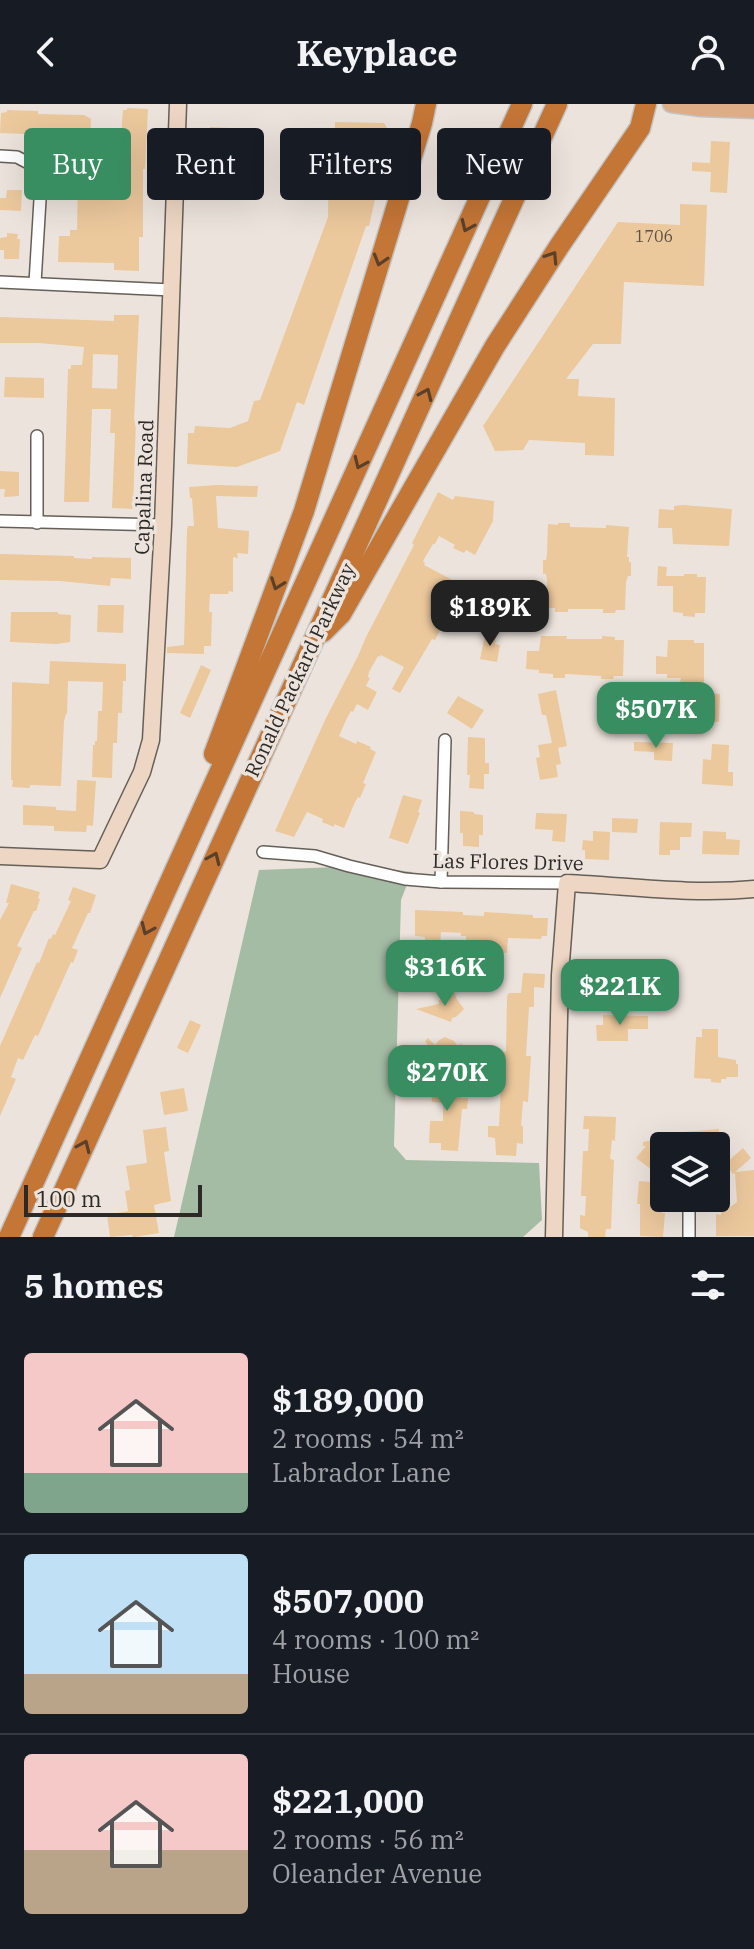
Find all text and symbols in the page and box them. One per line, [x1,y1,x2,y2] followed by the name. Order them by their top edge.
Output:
[296,29,458,76] text: Keyplace
[24,30,68,74] icon: back
[686,30,730,74] icon: person
[24,128,131,200] chip: Buy
[147,128,264,200] chip: Rent
[280,128,421,200] chip: Filters
[437,128,551,200] chip: New
[460,218,476,232] one-way arrow
[635,226,673,246] house number: 1706
[374,252,390,266] one-way arrow
[542,252,557,266] one-way arrow
[416,388,432,402] one-way arrow
[128,419,159,555] street label: Capalina Road
[353,455,369,469] one-way arrow
[238,558,361,781] street label: Ronald Packard Parkway
[270,576,287,590] one-way arrow
[434,580,546,648] pin: $189K
[449,589,531,623] text: $189K
[600,682,712,750] pin: $507K
[615,691,697,725] text: $507K
[432,847,584,876] street label: Las Flores Drive
[204,851,220,866] one-way arrow
[141,921,157,935] one-way arrow
[389,940,501,1008] pin: $316K
[404,949,486,983] text: $316K
[564,959,676,1027] pin: $221K
[579,968,661,1002] text: $221K
[391,1045,503,1113] pin: $270K
[406,1054,488,1088] text: $270K
[650,1132,730,1212] map controls
[650,1132,730,1212] button: layers
[74,1139,90,1154] one-way arrow
[24,1181,202,1217] scale bar
[36,1184,102,1213] text: 100 m
[24,1263,164,1307] text: 5 homes
[686,1263,730,1307] icon: filters
[272,1377,424,1421] text: $189,000
[88,1385,184,1481] icon: home
[272,1421,464,1455] text: 2 rooms · 54 m²
[272,1455,451,1489] text: Labrador Lane
[272,1578,424,1622] text: $507,000
[88,1586,184,1682] icon: home
[272,1622,479,1656] text: 4 rooms · 100 m²
[272,1656,350,1690] text: House
[272,1778,424,1822] text: $221,000
[88,1786,184,1882] icon: home
[272,1822,464,1856] text: 2 rooms · 56 m²
[272,1856,482,1890] text: Oleander Avenue

